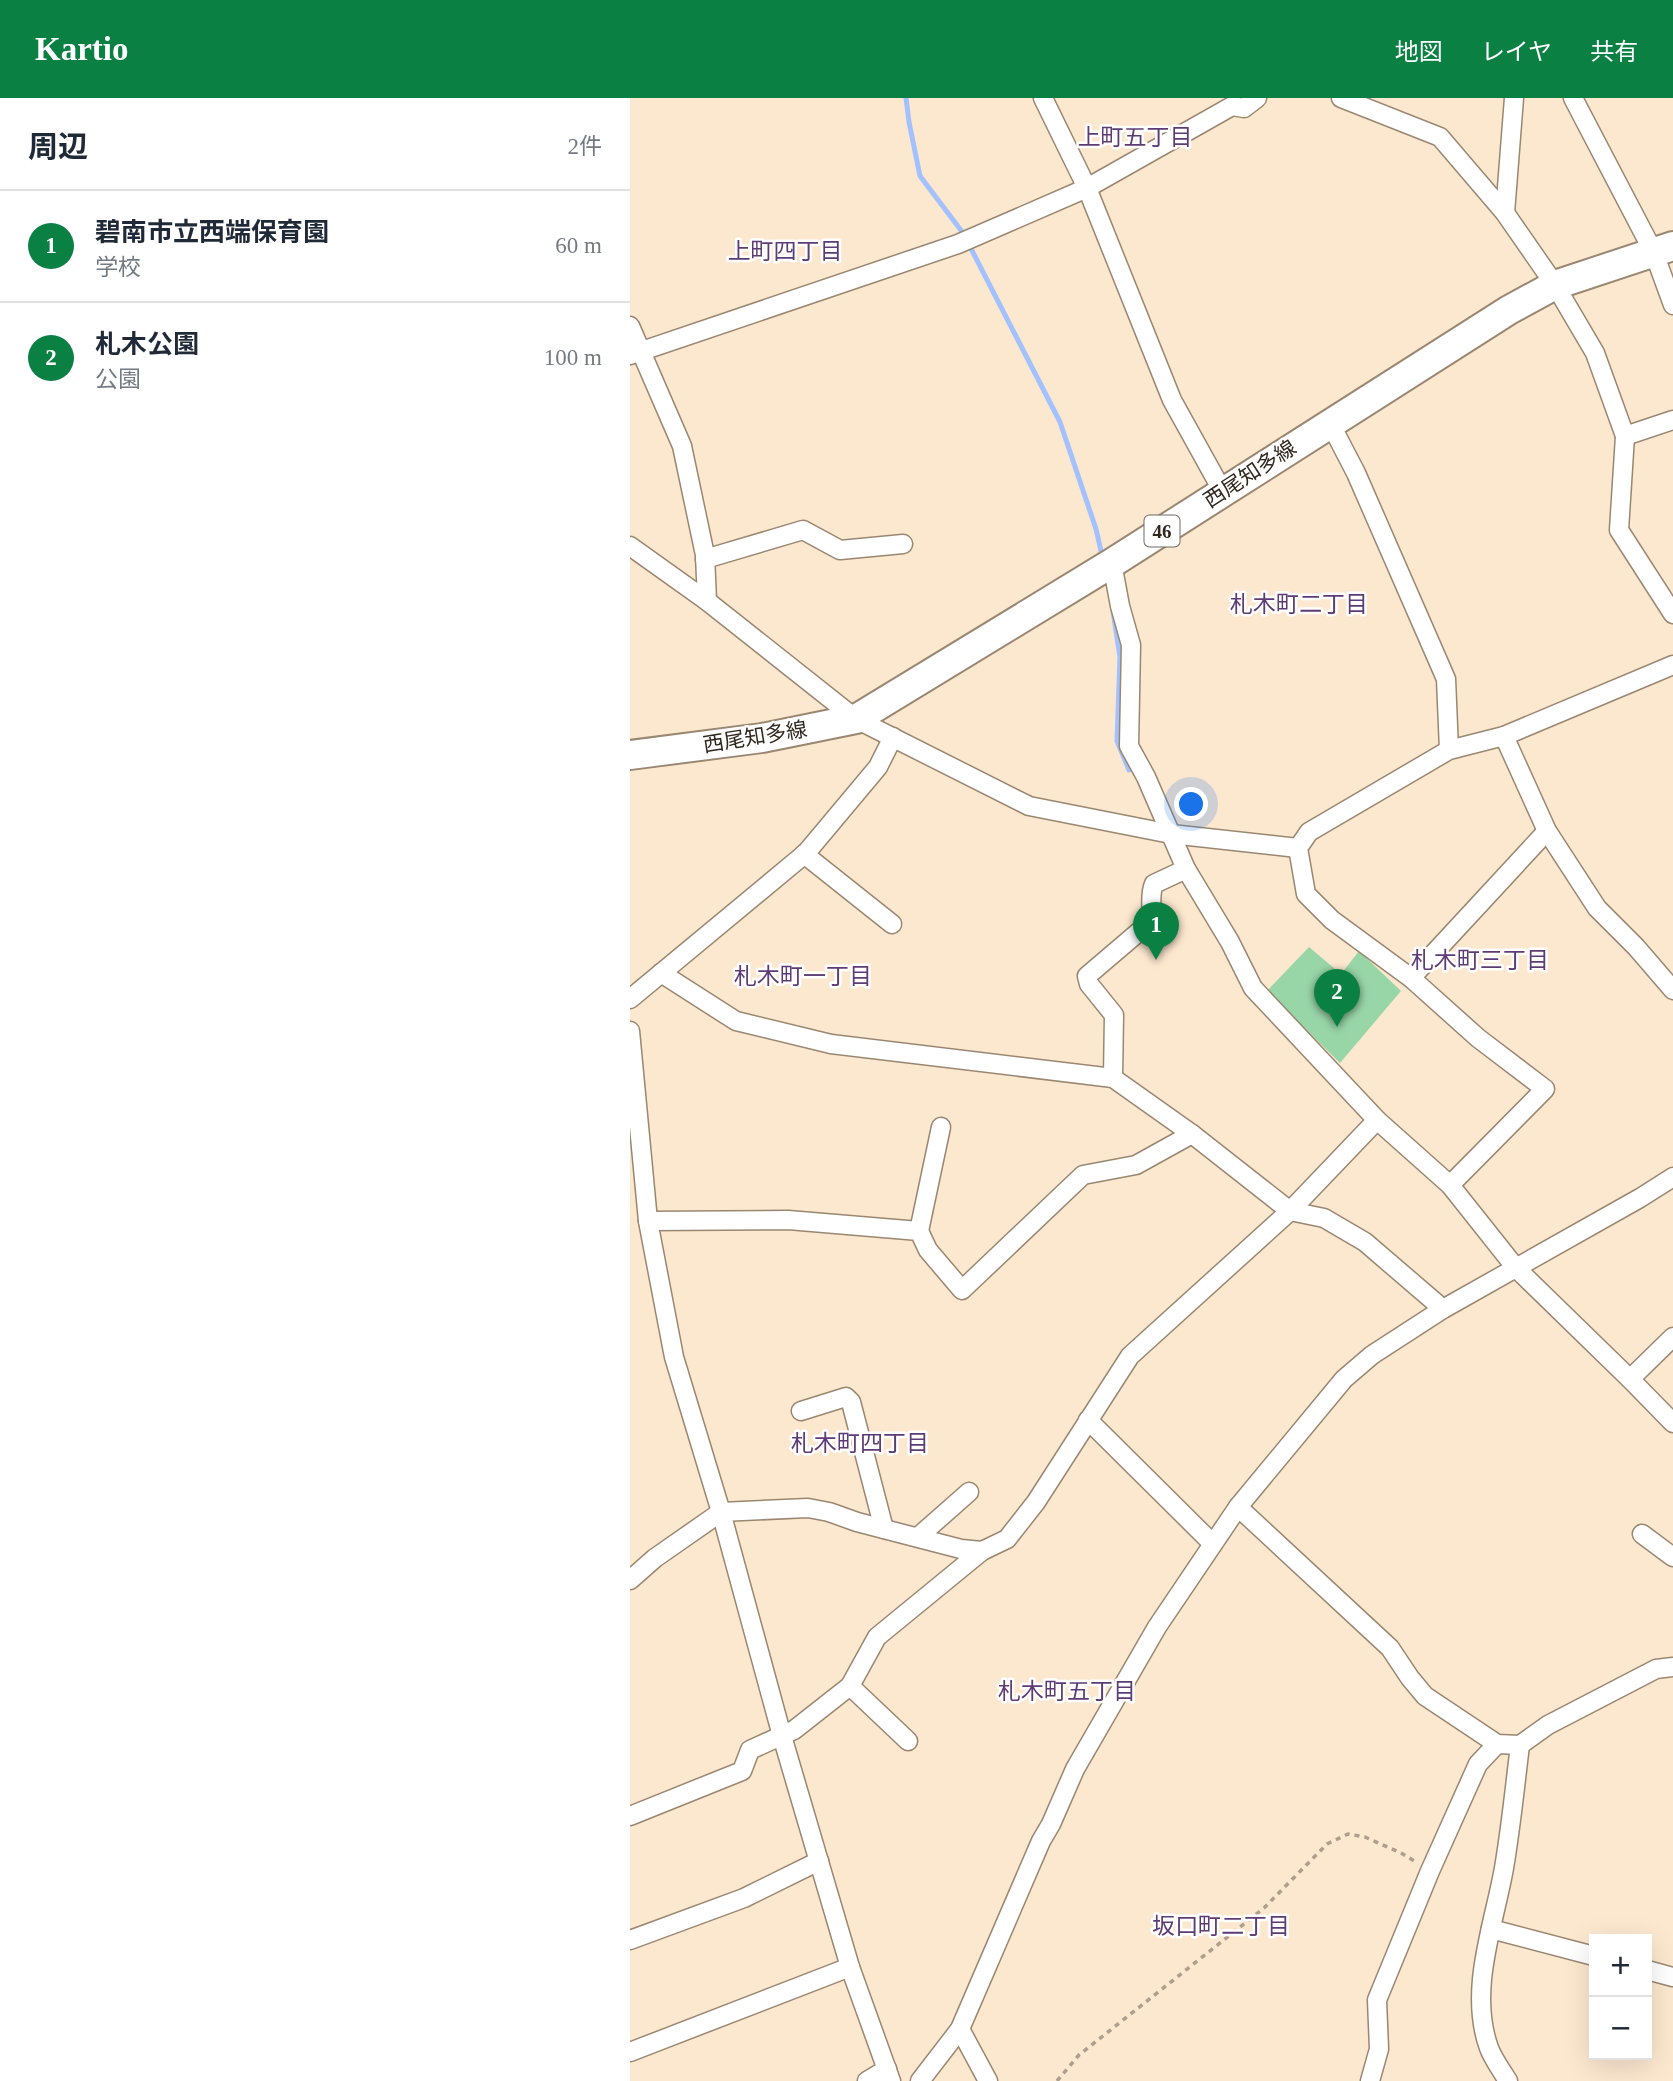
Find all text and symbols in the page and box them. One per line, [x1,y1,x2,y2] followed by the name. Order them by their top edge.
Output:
[35,31,128,67] text: Kartio
[1395,39,1443,65] text: 地図
[1481,39,1552,65] text: レイヤ
[1590,39,1638,65] text: 共有
[1078,125,1193,150] district label: 上町五丁目
[28,130,88,163] text: 周辺
[568,134,602,159] text: 2件
[95,218,329,247] text: 碧南市立西端保育園
[45,233,57,258] text: 1
[555,233,602,258] text: 60 m
[728,239,843,264] district label: 上町四丁目
[95,255,141,280] text: 学校
[95,330,199,359] text: 札木公園
[45,345,57,370] text: 2
[544,345,602,370] text: 100 m
[95,367,141,392] text: 公園
[1199,435,1301,513] street label: 西尾知多線
[1144,516,1180,546] road number: 46
[1230,592,1368,617] district label: 札木町二丁目
[701,717,809,757] street label: 西尾知多線
[1174,787,1208,821] your location
[1133,902,1179,960] pin: 1
[1411,948,1549,973] district label: 札木町三丁目
[734,964,872,989] district label: 札木町一丁目
[1314,969,1360,1027] pin: 2
[791,1431,929,1456] district label: 札木町四丁目
[998,1679,1136,1704] district label: 札木町五丁目
[1152,1914,1290,1939] district label: 坂口町二丁目
[1589,1934,1652,2060] map controls
[1589,1934,1652,1997] button: +
[1589,1997,1652,2060] button: −

